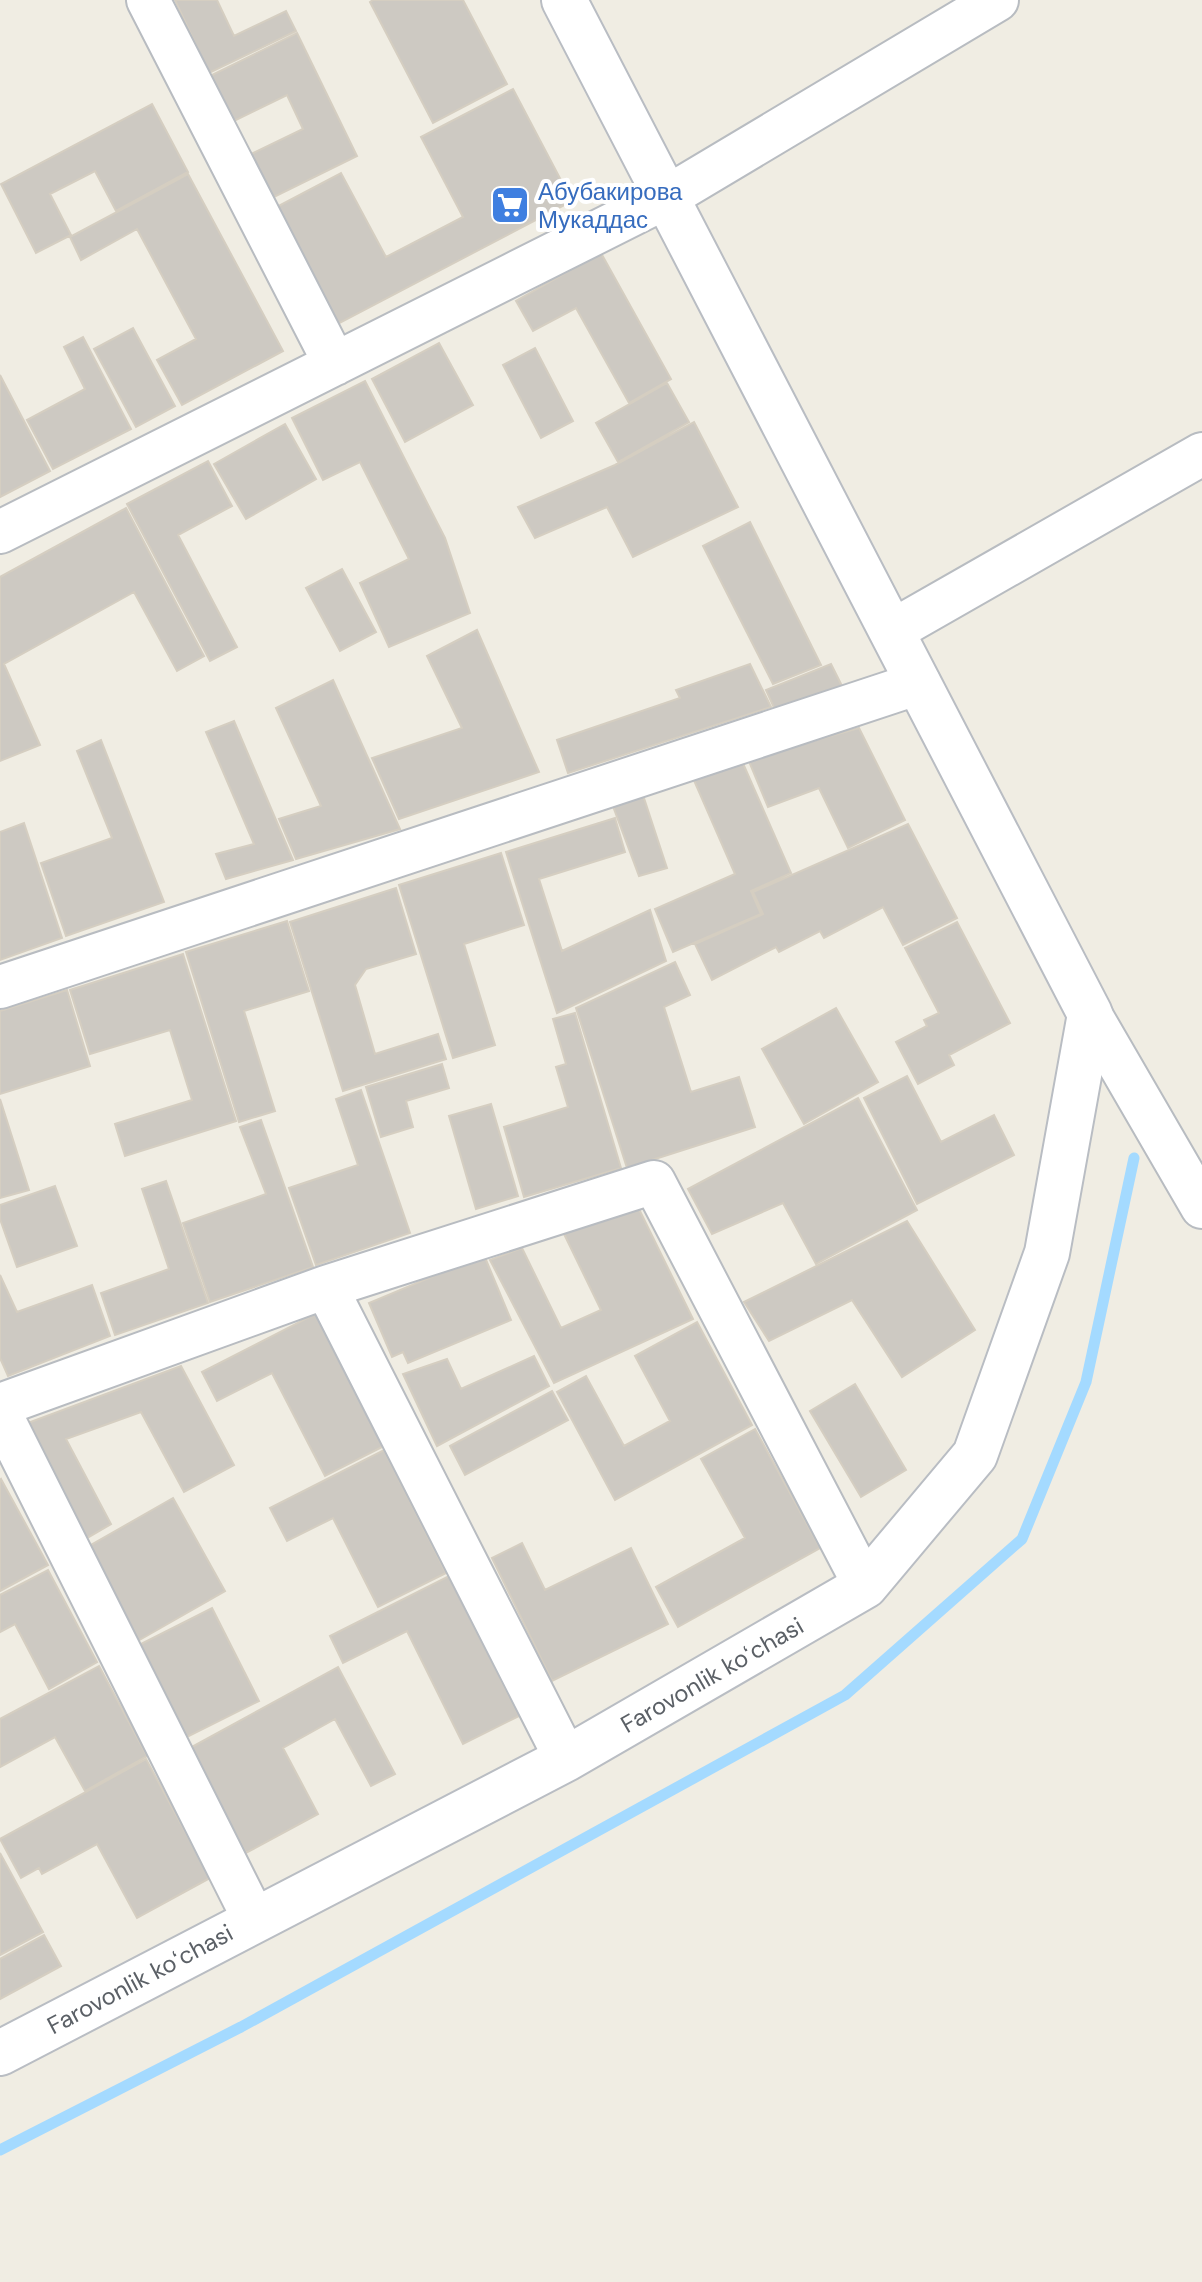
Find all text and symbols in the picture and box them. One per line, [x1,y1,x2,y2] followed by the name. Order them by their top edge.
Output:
[538,176,683,235] place label: Абубакирова Мукаддас
[489,184,531,226] supermarket icon: Абубакирова Мукаддас
[615,1610,809,1740] street label: Farovonlik koʻchasi
[42,1917,238,2041] street label: Farovonlik koʻchasi

